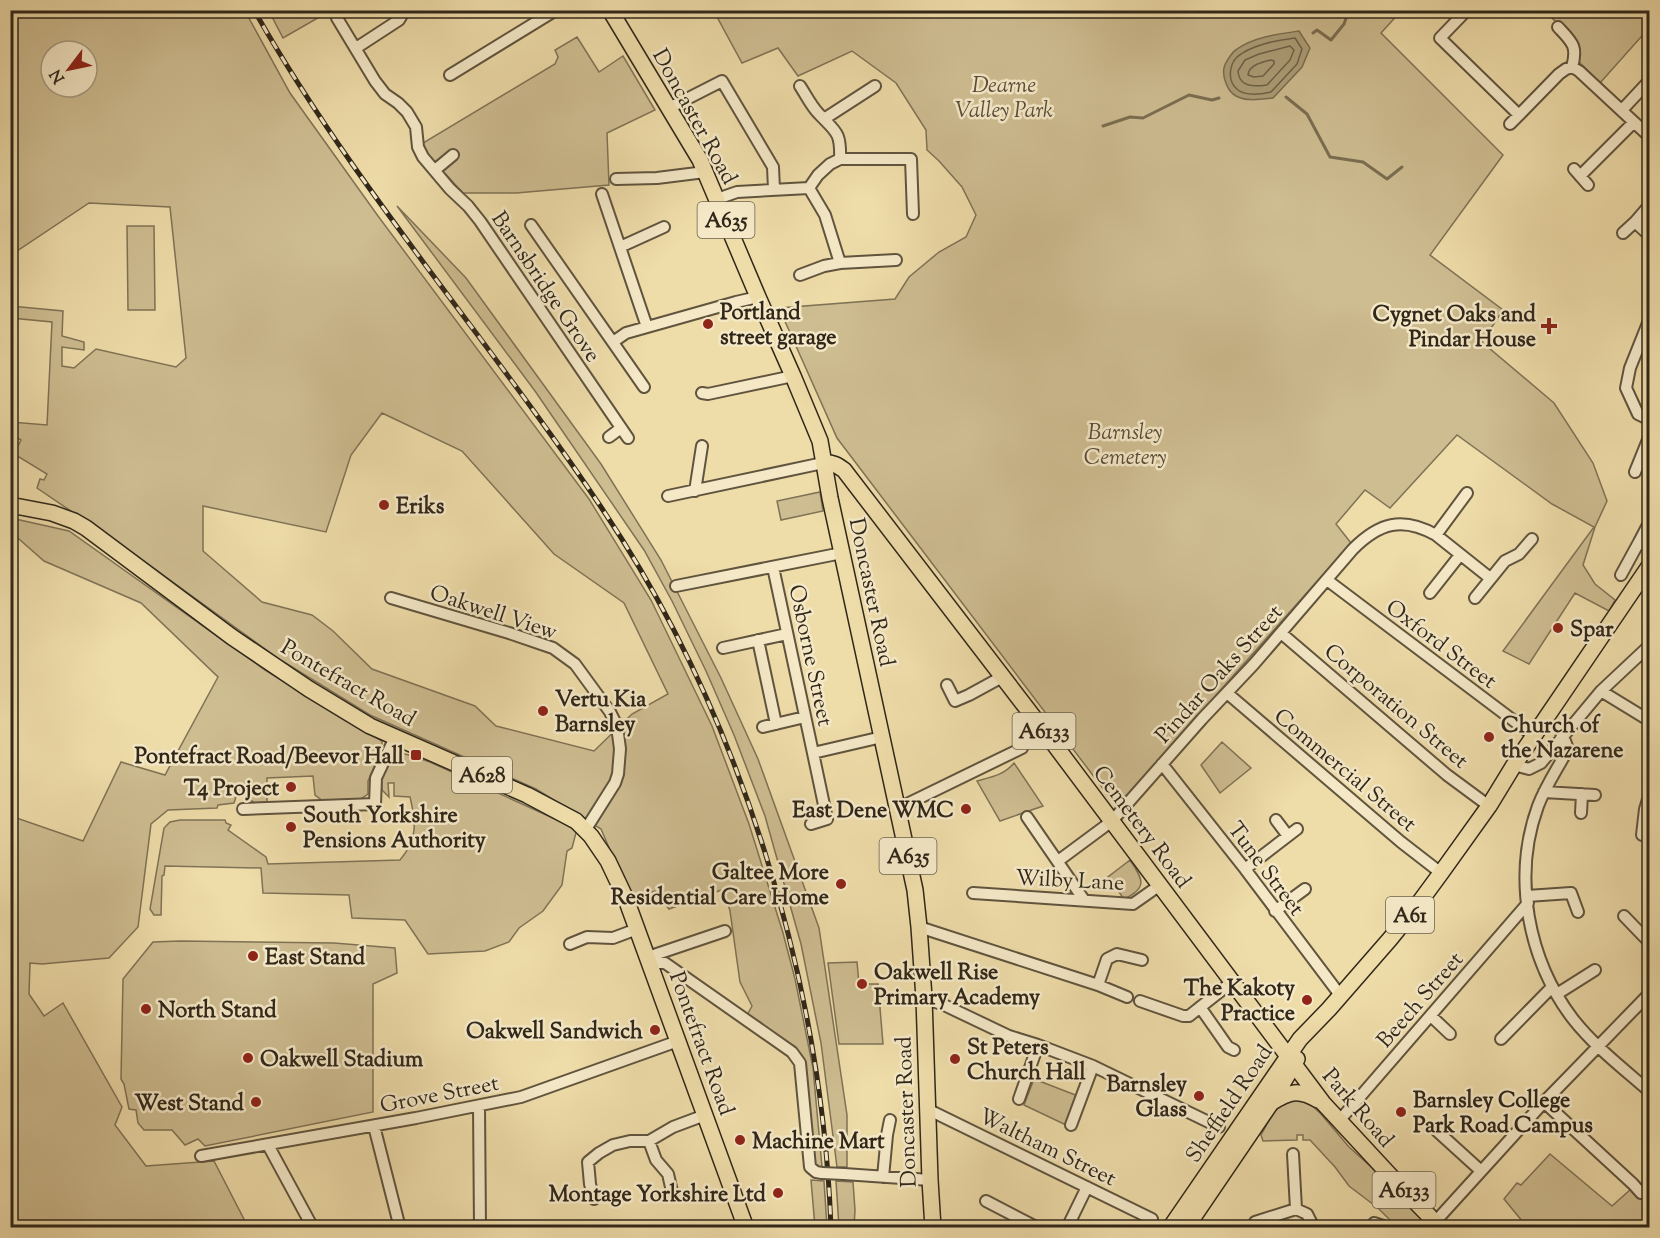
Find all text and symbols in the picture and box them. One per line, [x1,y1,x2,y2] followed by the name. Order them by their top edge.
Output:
[39,39,99,99] north arrow
[643,44,744,191] street label: Doncaster Road
[45,64,72,87] text: N
[955,71,1053,128] park label: Dearne Valley Park
[698,202,754,238] road number: A635
[482,206,607,370] street label: Barnsbridge Grove
[720,298,837,355] place label: Portland street garage
[1373,300,1537,357] place label: Cygnet Oaks and Pindar House
[701,317,715,331] marker: Portland street garage
[1540,317,1558,335] marker: Cygnet Oaks and Pindar House
[1084,418,1166,475] park label: Barnsley Cemetery
[396,492,445,524] place label: Eriks
[377,498,391,512] marker: Eriks
[839,515,901,670] street label: Doncaster Road
[425,578,561,650] street label: Oakwell View
[778,582,840,730] street label: Osborne Street
[1378,593,1503,698] street label: Oxford Street
[1149,598,1292,752] street label: Pindar Oaks Street
[1570,615,1614,647] place label: Spar
[1551,621,1565,635] marker: Spar
[274,633,421,736] street label: Pontefract Road
[1316,637,1475,778] street label: Corporation Street
[555,685,647,742] place label: Vertu Kia Barnsley
[1266,702,1423,841] street label: Commercial Street
[536,704,550,718] marker: Vertu Kia Barnsley
[1501,711,1623,768] place label: Church of the Nazarene
[1012,713,1076,749] road number: A6133
[1482,730,1496,744] marker: Church of the Nazarene
[135,742,405,774] place label: Pontefract Road/Beevor Hall
[409,748,423,762] marker: Pontefract Road/Beevor Hall
[452,757,512,793] road number: A628
[1084,760,1197,896] street label: Cemetery Road
[184,774,279,806] place label: T4 Project
[284,780,298,794] marker: T4 Project
[792,796,954,828] place label: East Dene WMC
[303,801,486,858] place label: South Yorkshire Pensions Authority
[959,802,973,816] marker: East Dene WMC
[1219,816,1311,924] street label: Tune Street
[284,820,298,834] marker: South Yorkshire Pensions Authority
[880,838,936,874] road number: A635
[611,858,829,915] place label: Galtee More Residential Care Home
[1014,863,1125,901] street label: Wilby Lane
[834,877,848,891] marker: Galtee More Residential Care Home
[1386,897,1434,933] road number: A61
[265,943,366,975] place label: East Stand
[1370,945,1473,1056] street label: Beech Street
[246,949,260,963] marker: East Stand
[874,958,1040,1015] place label: Oakwell Rise Primary Academy
[659,967,741,1121] street label: Pontefract Road
[1184,974,1295,1031] place label: The Kakoty Practice
[855,977,869,991] marker: Oakwell Rise Primary Academy
[1300,993,1314,1007] marker: The Kakoty Practice
[158,996,277,1028] place label: North Stand
[139,1002,153,1016] marker: North Stand
[466,1017,643,1049] place label: Oakwell Sandwich
[648,1023,662,1037] marker: Oakwell Sandwich
[967,1033,1086,1090] place label: St Peters Church Hall
[889,1036,927,1188] street label: Doncaster Road
[1179,1039,1282,1170] street label: Sheffield Road
[260,1045,424,1077] place label: Oakwell Stadium
[241,1051,255,1065] marker: Oakwell Stadium
[948,1052,962,1066] marker: St Peters Church Hall
[1313,1062,1400,1156] street label: Park Road
[377,1069,502,1123] street label: Grove Street
[1107,1070,1187,1127] place label: Barnsley Glass
[1413,1086,1593,1143] place label: Barnsley College Park Road Campus
[135,1089,245,1121] place label: West Stand
[1192,1089,1206,1103] marker: Barnsley Glass
[249,1095,263,1109] marker: West Stand
[973,1102,1121,1196] street label: Waltham Street
[1394,1105,1408,1119] marker: Barnsley College Park Road Campus
[752,1127,885,1159] place label: Machine Mart
[733,1133,747,1147] marker: Machine Mart
[1372,1172,1436,1208] road number: A6133
[549,1180,767,1212] place label: Montage Yorkshire Ltd
[771,1186,785,1200] marker: Montage Yorkshire Ltd

